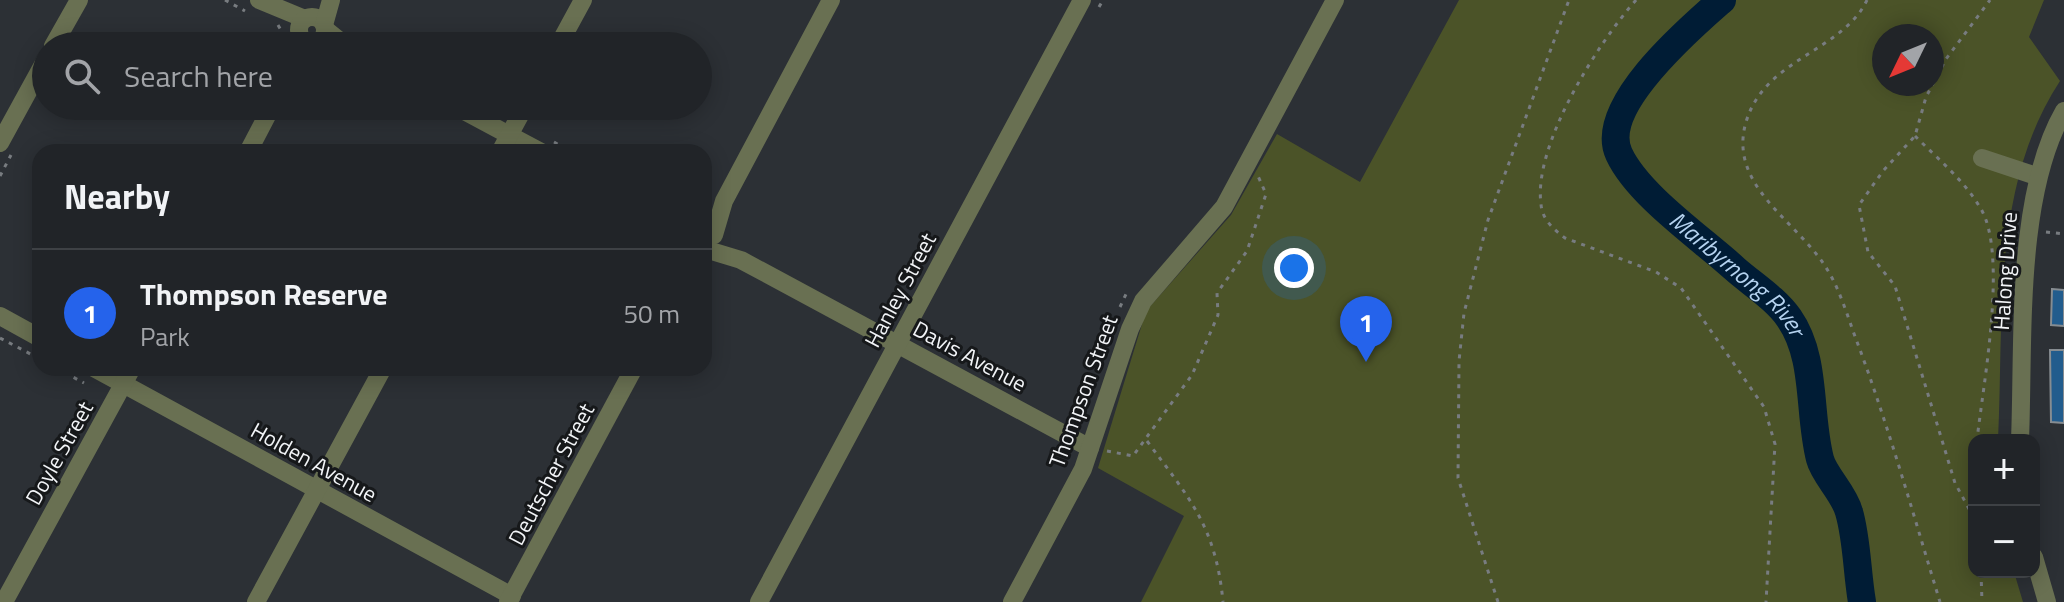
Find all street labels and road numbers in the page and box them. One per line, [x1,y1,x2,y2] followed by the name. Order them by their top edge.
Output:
[1984,211,2026,331] street label: Halong Drive
[855,226,945,354] street label: Hanley Street
[1040,310,1126,472] street label: Thompson Street
[907,312,1033,400] street label: Davis Avenue
[17,395,102,511] street label: Doyle Street
[499,397,603,551] street label: Deutscher Street
[245,413,383,511] street label: Holden Avenue

